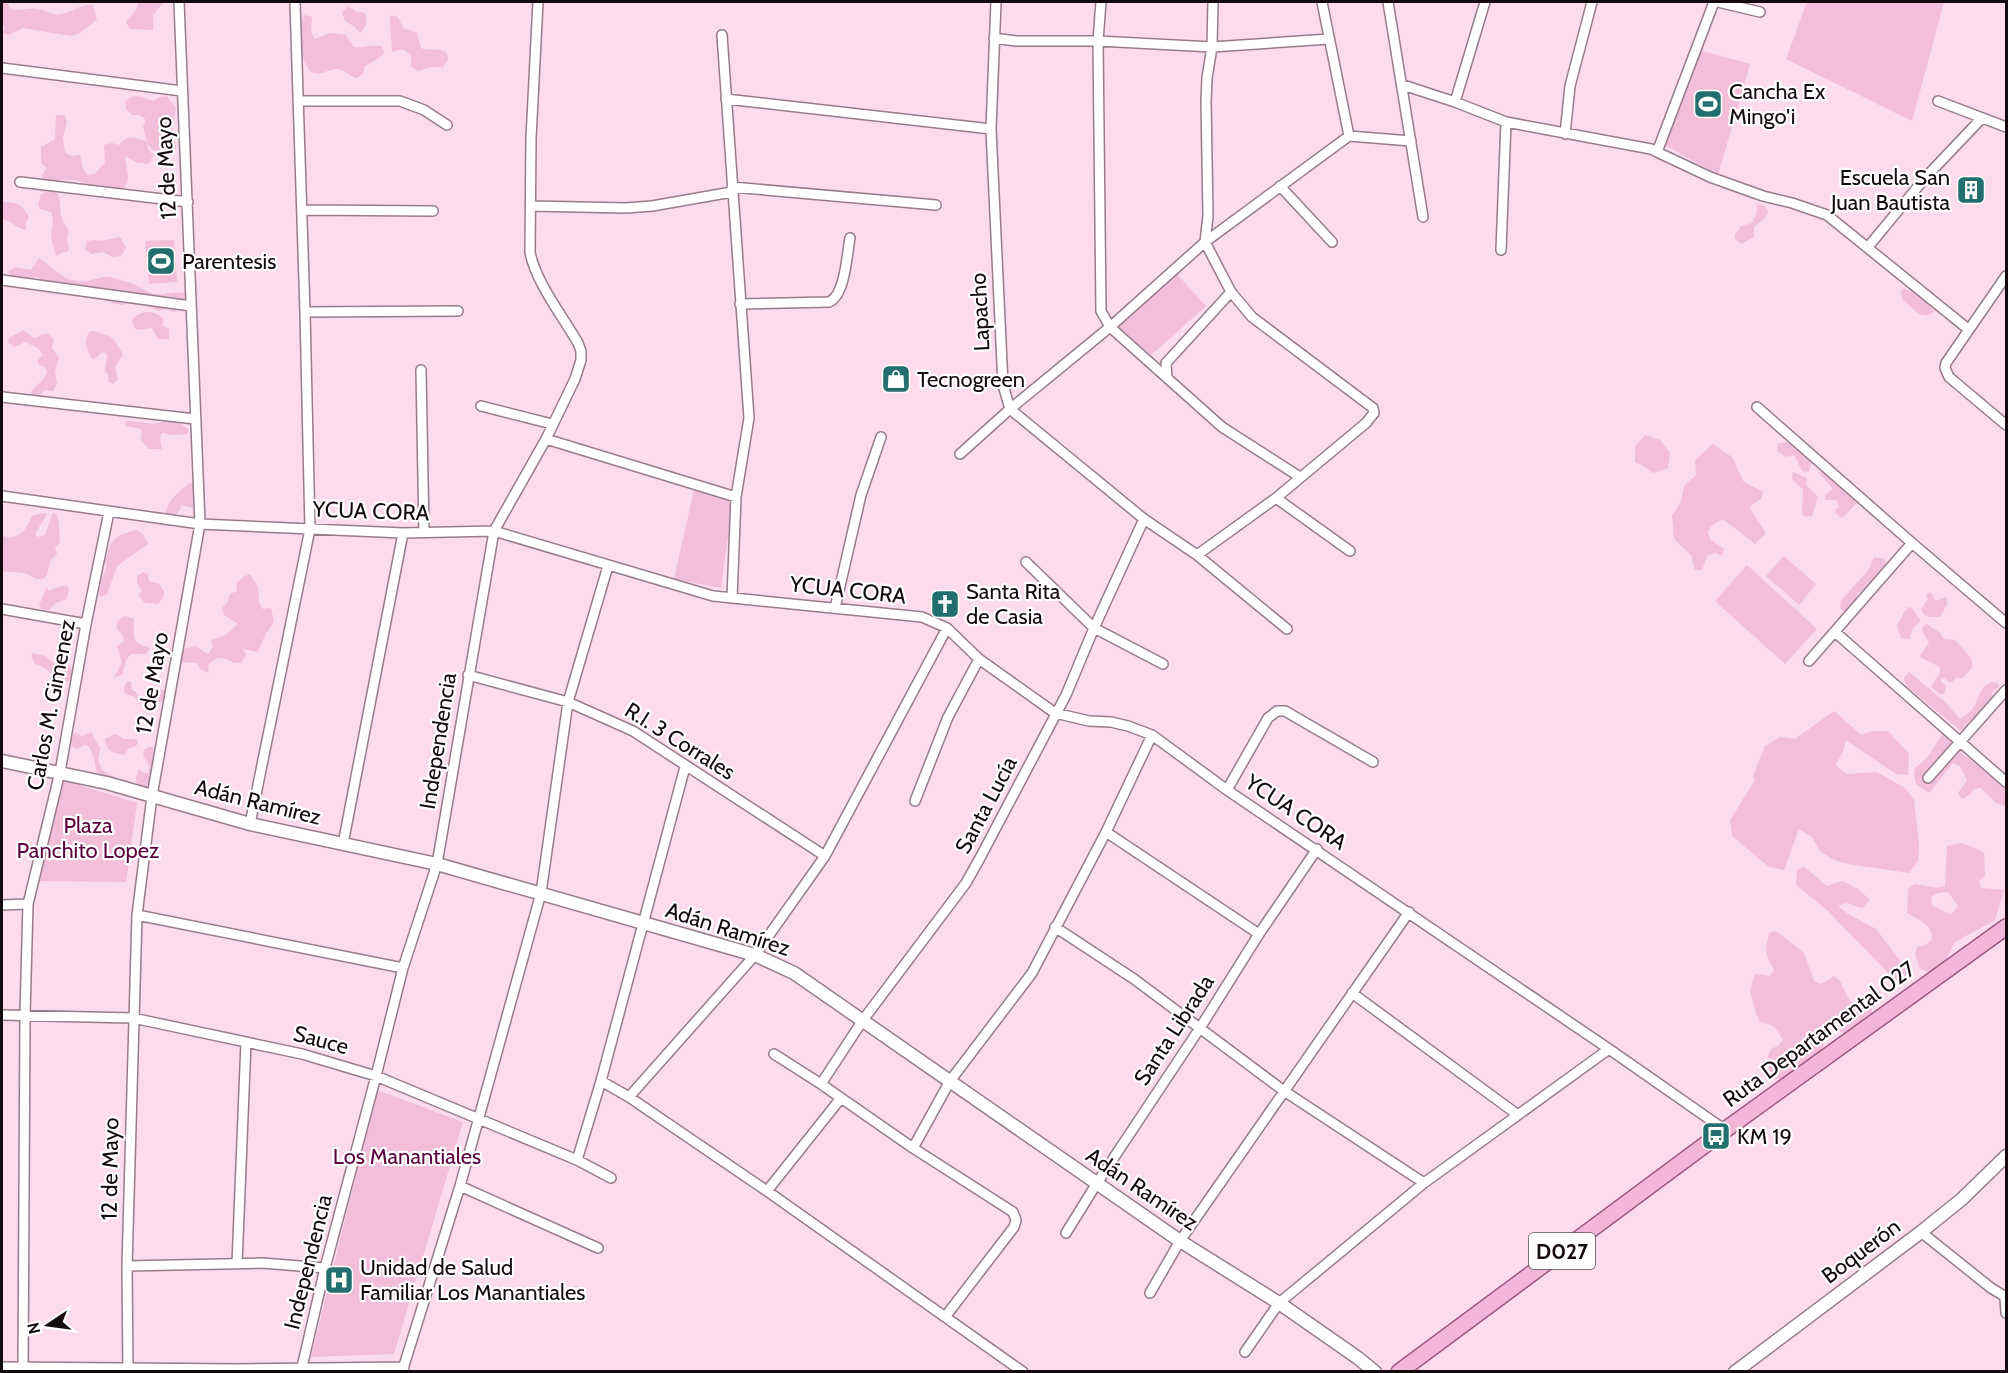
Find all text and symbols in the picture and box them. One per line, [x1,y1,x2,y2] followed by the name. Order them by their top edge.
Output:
[1729,78,1826,130] place label: Cancha Ex Mingo'i
[1692,88,1724,120] sports icon: Cancha Ex Mingo'i
[150,116,182,220] street label: 12 de Mayo
[1830,164,1950,216] place label: Escuela San Juan Bautista
[1955,174,1987,206] building icon: Escuela San Juan Bautista
[145,245,177,277] sports icon: Parentesis
[182,248,276,275] place label: Parentesis
[964,272,996,352] street label: Lapacho
[880,363,912,395] shop icon: Tecnogreen
[917,366,1025,393] place label: Tecnogreen
[311,495,430,527] street label: YCUA CORA
[788,570,908,610] street label: YCUA CORA
[966,578,1061,630] place label: Santa Rita de Casia
[929,588,961,620] church icon: Santa Rita de Casia
[21,617,81,793] street label: Carlos M. Gimenez
[130,630,174,736] street label: 12 de Mayo
[414,670,462,811] street label: Independencia
[620,696,740,786] street label: R.I. 3 Corrales
[949,751,1023,858] street label: Santa Lucía
[1239,768,1352,856] street label: YCUA CORA
[192,773,324,831] street label: Adán Ramírez
[17,812,159,864] park label: Plaza Panchito Lopez
[662,896,794,962] street label: Adán Ramírez
[1718,955,1920,1113] street label: Ruta Departamental 027
[1128,969,1220,1090] street label: Santa Librada
[290,1020,352,1060] street label: Sauce
[96,1117,124,1221] street label: 12 de Mayo
[1700,1120,1732,1152] bus stop icon: KM 19
[1737,1123,1792,1150] place label: KM 19
[1081,1142,1203,1236] street label: Adán Ramírez
[333,1143,481,1170] park label: Los Manantiales
[278,1191,338,1332] street label: Independencia
[1816,1213,1906,1289] street label: Boquerón
[1529,1233,1595,1269] road number: D027
[360,1254,585,1306] place label: Unidad de Salud Familiar Los Manantiales
[323,1264,355,1296] hospital icon: Unidad de Salud Familiar Los Manantiales
[18,1295,78,1355] north arrow
[23,1321,44,1336] text: N

